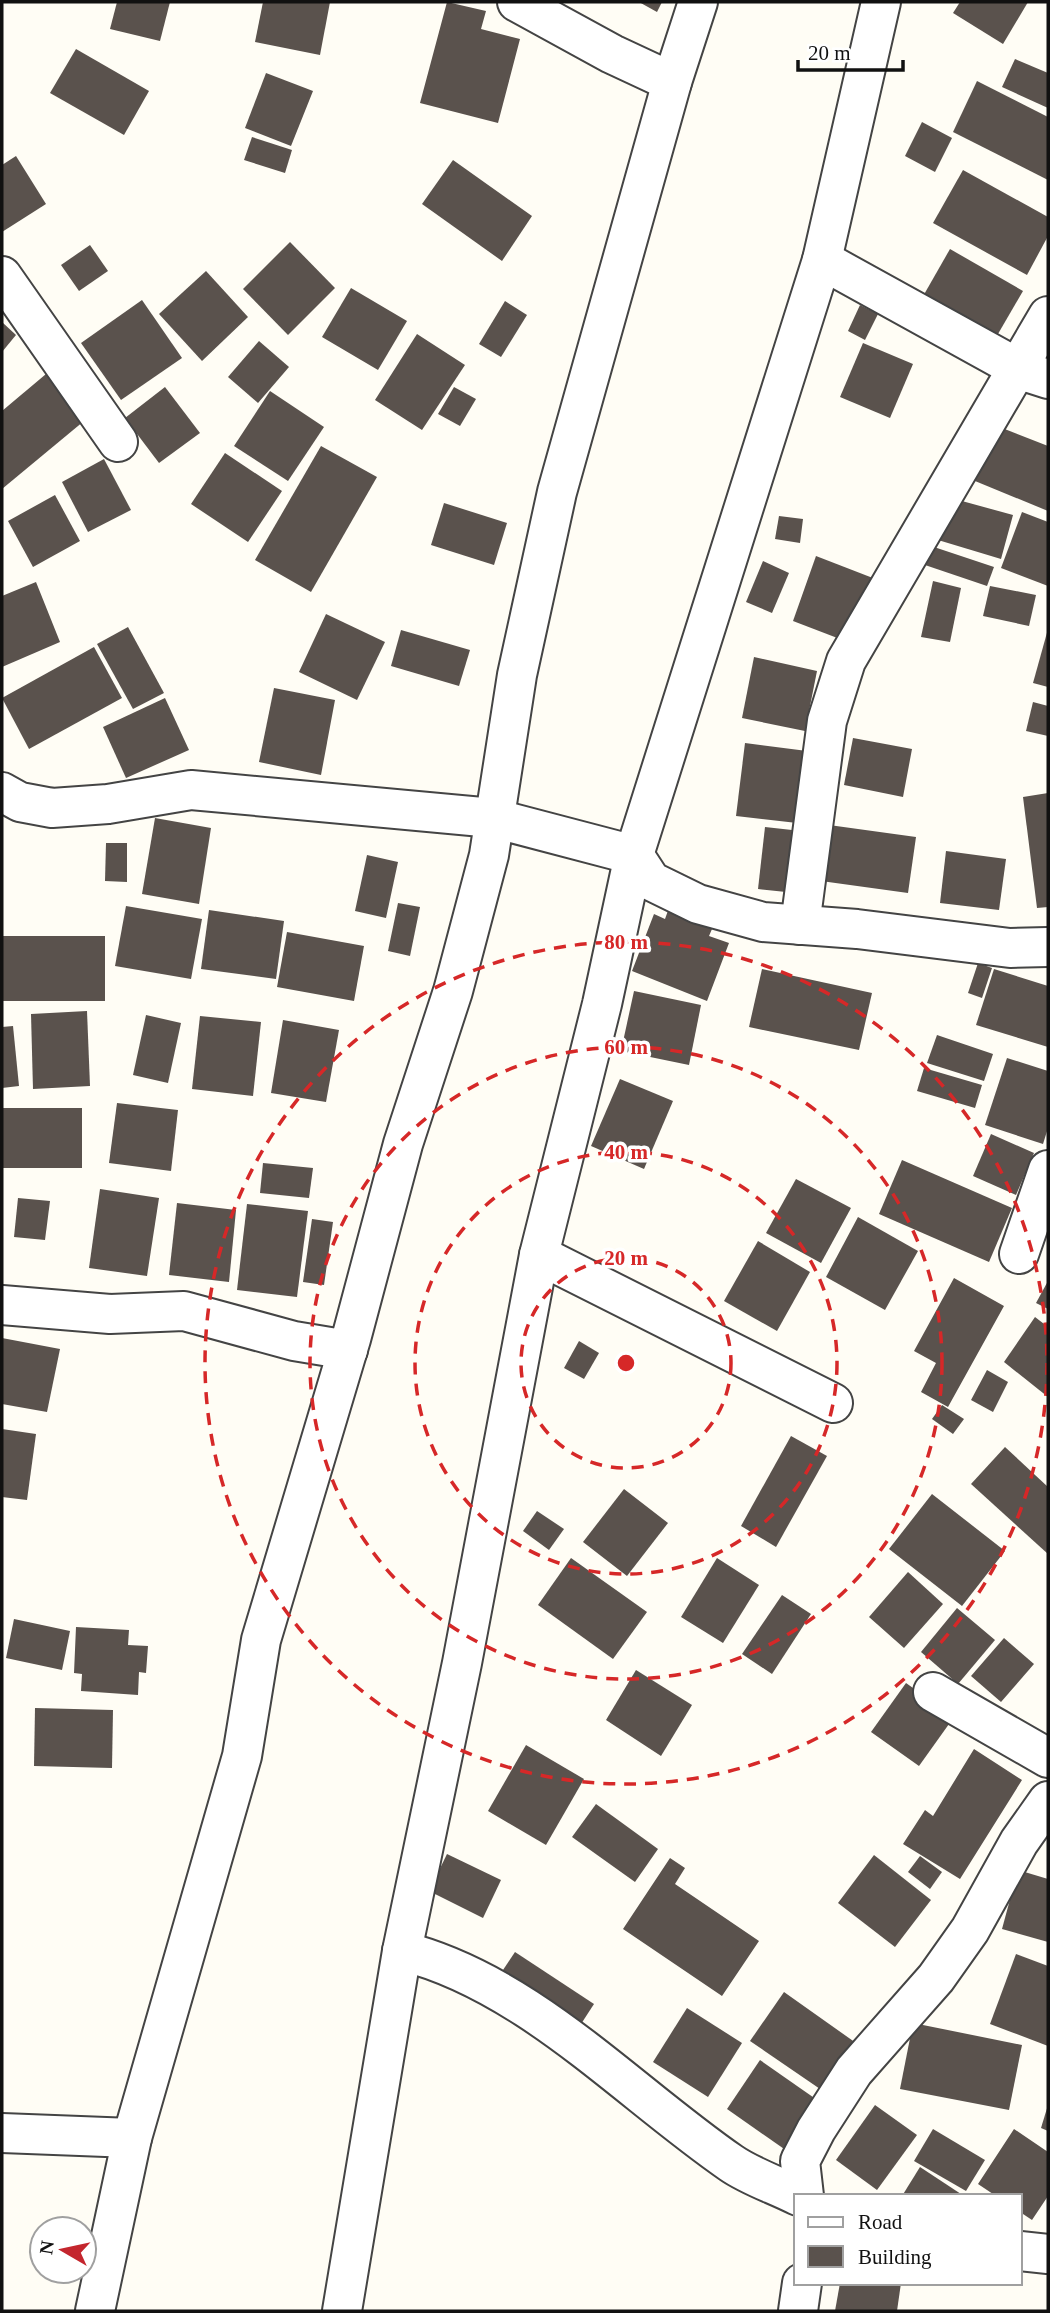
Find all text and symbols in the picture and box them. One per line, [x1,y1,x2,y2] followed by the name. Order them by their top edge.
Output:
[798,28,903,72] scale bar
[808,41,851,65] text: 20 m
[604,930,648,954] text: 80 m
[604,1035,648,1059] text: 60 m
[604,1140,648,1164] text: 40 m
[604,1246,648,1270] text: 20 m
[614,1351,638,1375] centre of rings
[794,2194,1022,2285] legend
[858,2210,903,2234] text: Road
[28,2215,98,2285] north arrow
[35,2239,58,2256] text: N
[858,2245,932,2269] text: Building

